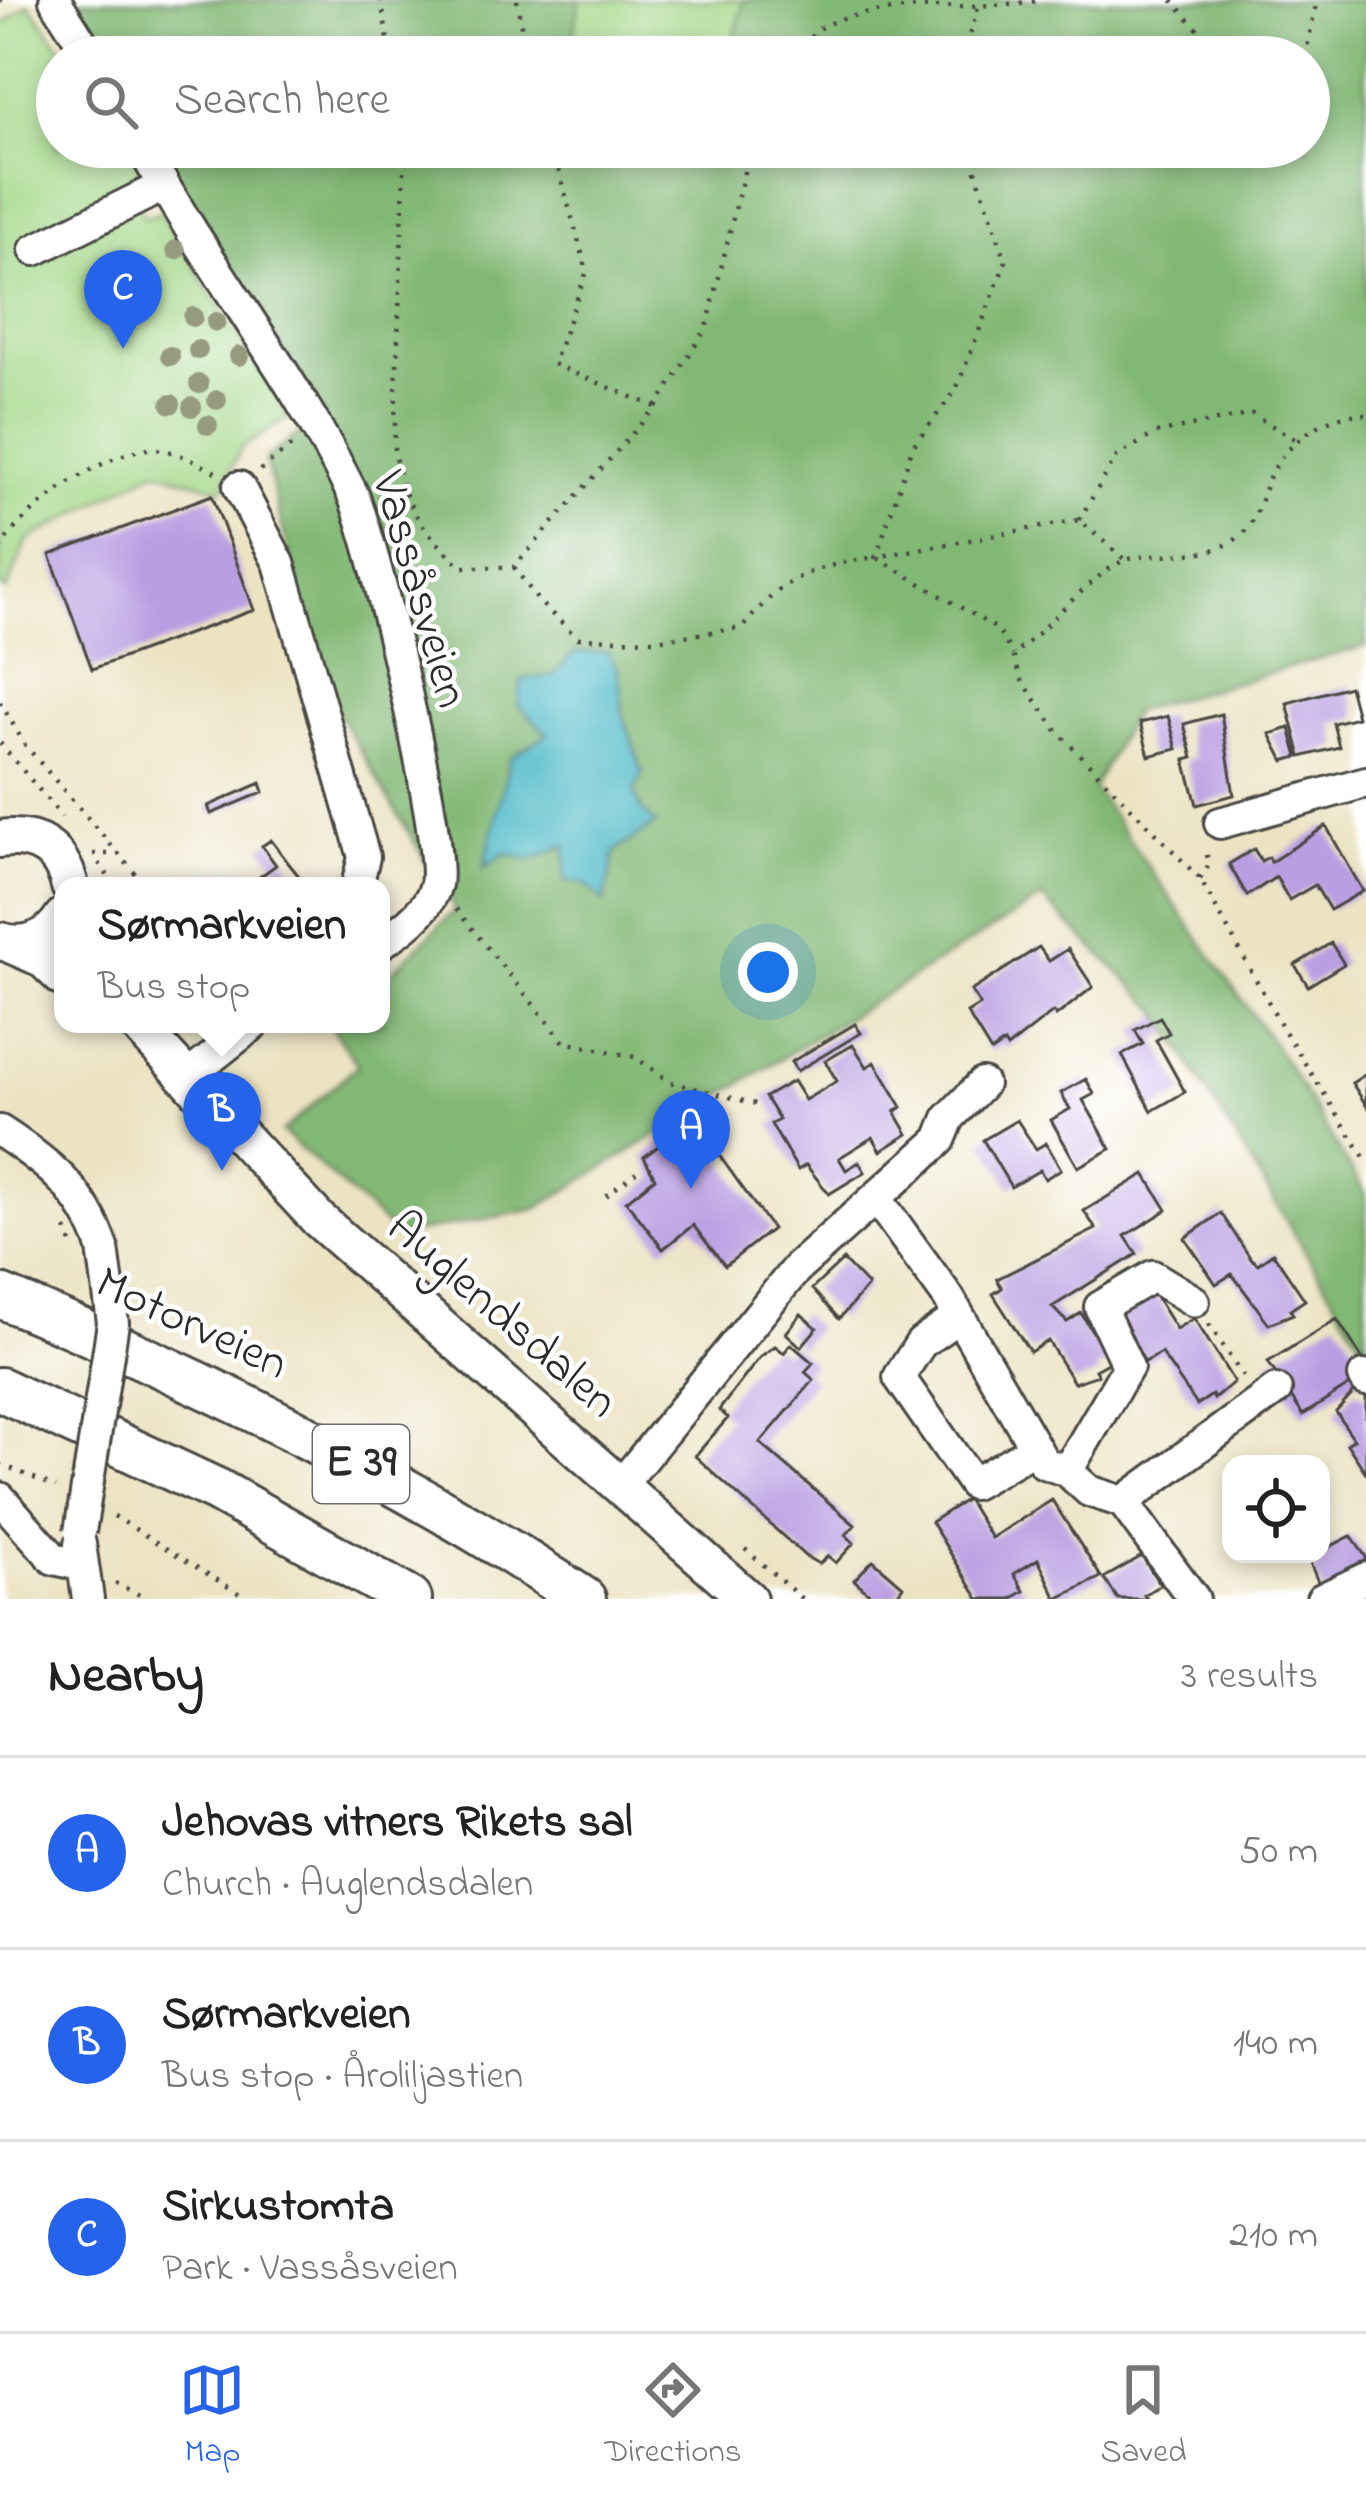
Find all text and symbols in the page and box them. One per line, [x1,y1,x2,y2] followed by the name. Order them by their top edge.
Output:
[36,36,1330,168] search box
[78,69,144,135] icon: search
[174,69,390,135] text: Search here
[84,250,162,349] pin: C
[351,463,485,716] street label: Vassåsveien
[54,877,390,1033] popup
[98,894,346,960] text: Sørmarkveien
[738,942,798,1002] your location
[98,960,250,1017] text: Bus stop
[183,1072,261,1171] pin: B
[652,1090,730,1189] pin: A
[369,1195,632,1437] street label: Auglendsdalen
[83,1250,299,1400] street label: Motorveien
[313,1425,409,1503] road number: E 39
[1222,1455,1330,1563] map controls
[1222,1455,1330,1563] button: locate
[48,1640,204,1715] text: Nearby
[1181,1649,1318,1706] text: 3 results
[162,1791,633,1857] text: Jehovas vitners Rikets sal
[75,1824,99,1881] text: A
[1239,1824,1318,1881] text: 50 m
[162,1857,533,1914] text: Church · Auglendsdalen
[162,1983,410,2049] text: Sørmarkveien
[74,2016,100,2073] text: B
[1233,2016,1318,2073] text: 140 m
[162,2049,523,2106] text: Bus stop · Åroliljastien
[162,2175,394,2241] text: Sirkustomta
[76,2208,98,2265] text: C
[1229,2208,1318,2265] text: 210 m
[162,2241,458,2298] text: Park · Vassåsveien
[179,2357,245,2477] tab: Map
[604,2357,742,2477] tab: Directions
[1100,2357,1187,2477] tab: Saved

